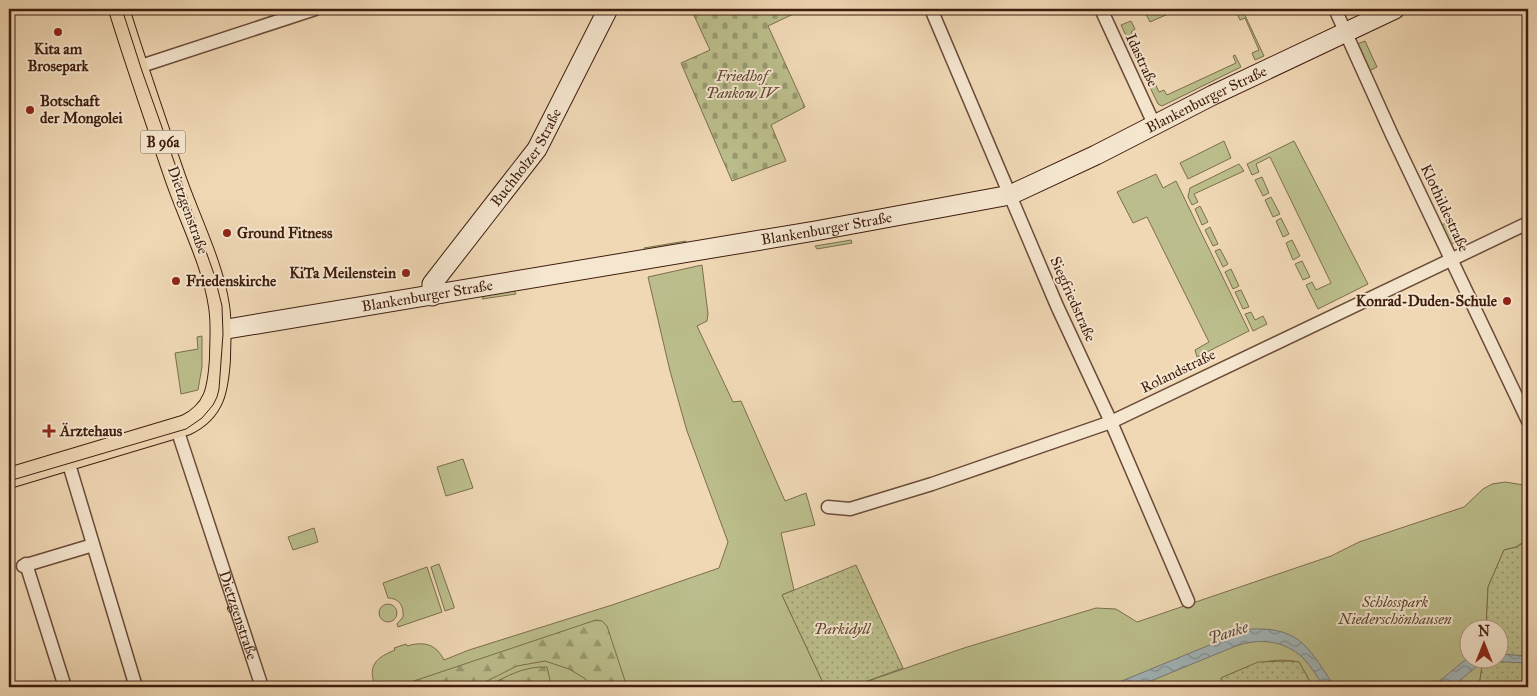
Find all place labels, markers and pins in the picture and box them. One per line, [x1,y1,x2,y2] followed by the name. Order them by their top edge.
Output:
[52,26,64,38] marker: Kita am Brosepark
[27,40,90,76] place label: Kita am Brosepark
[40,92,124,128] place label: Botschaft der Mongolei
[24,104,36,116] marker: Botschaft der Mongolei
[237,224,333,242] place label: Ground Fitness
[221,227,233,239] marker: Ground Fitness
[289,264,397,282] place label: KiTa Meilenstein
[400,267,412,279] marker: KiTa Meilenstein
[186,272,277,290] place label: Friedenskirche
[170,275,182,287] marker: Friedenskirche
[1356,292,1498,310] place label: Konrad-Duden-Schule
[1501,295,1513,307] marker: Konrad-Duden-Schule
[59,422,123,440] place label: Ärztehaus
[42,424,56,438] marker: Ärztehaus

